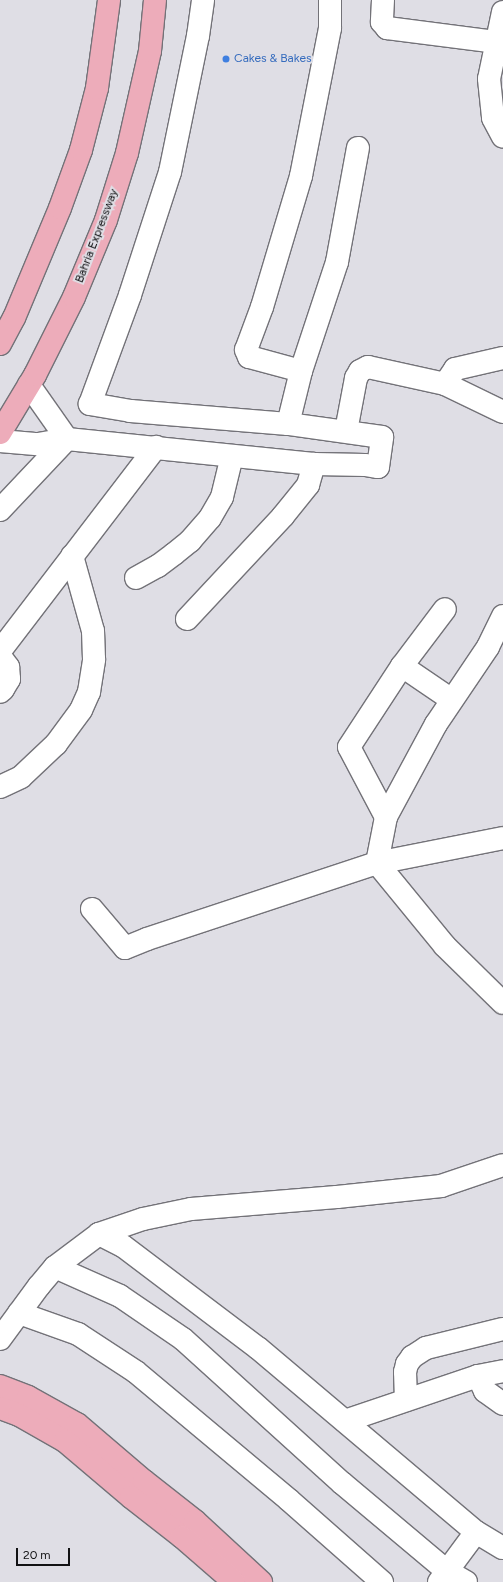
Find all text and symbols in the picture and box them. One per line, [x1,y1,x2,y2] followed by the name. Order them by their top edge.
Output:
[234,52,312,66] place label: Cakes & Bakes
[221,54,231,64] marker: Cakes & Bakes
[72,187,122,285] street label: Bahria Expressway
[18,1540,72,1566] scale bar
[23,1548,51,1562] text: 20 m

